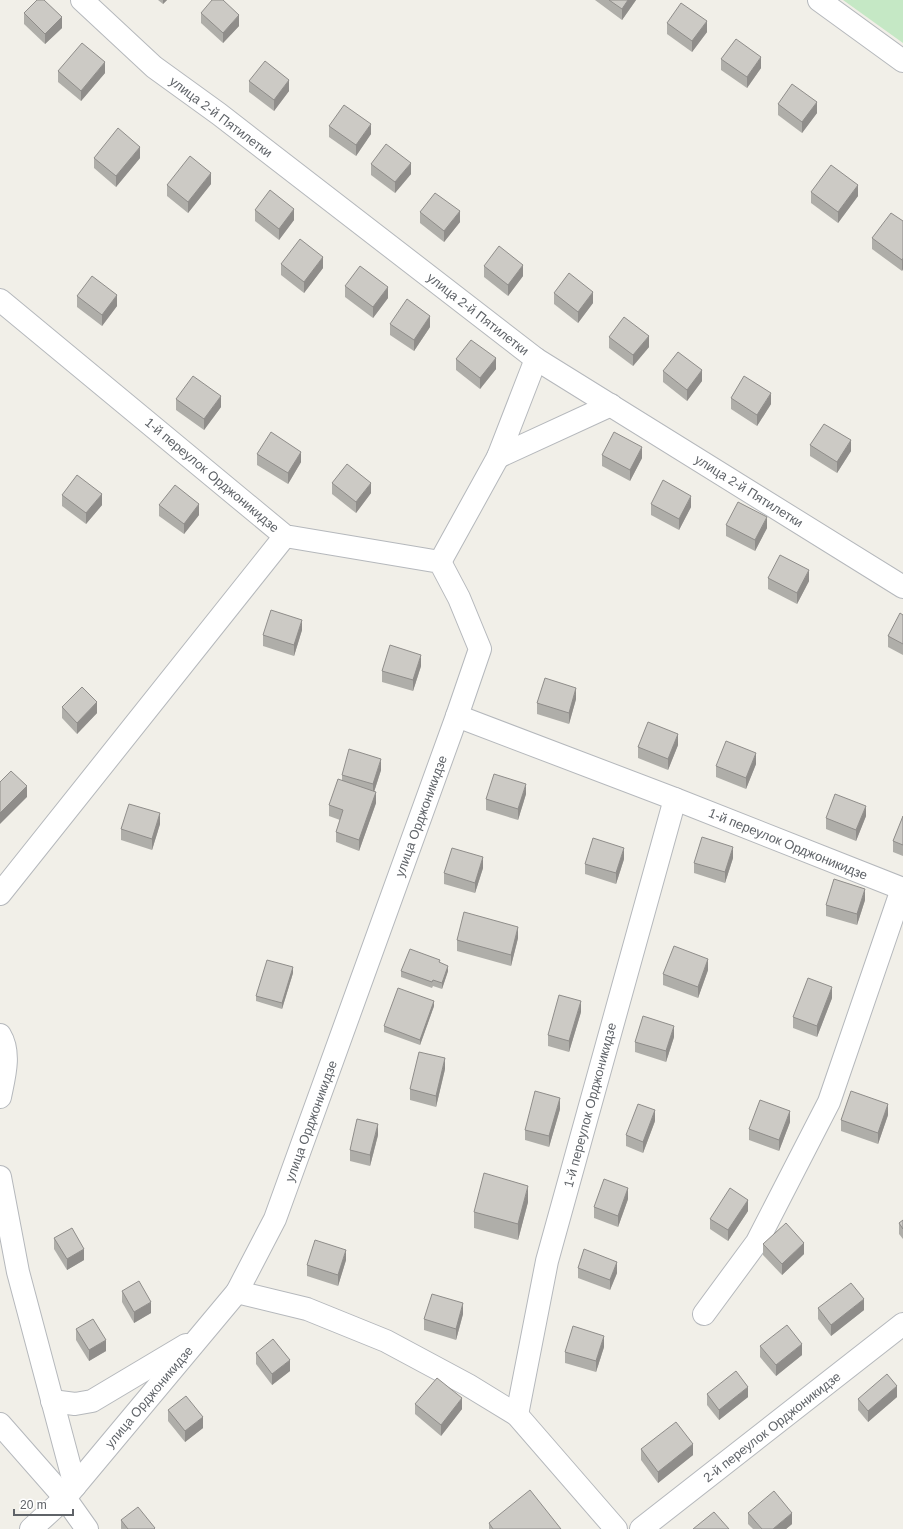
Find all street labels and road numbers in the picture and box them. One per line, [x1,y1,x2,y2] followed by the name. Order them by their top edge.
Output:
[167,73,275,161] street label: улица 2-й Пятилетки
[424,270,532,358] street label: улица 2-й Пятилетки
[142,415,282,535] street label: 1-й переулок Орджоникидзе
[692,452,806,530] street label: улица 2-й Пятилетки
[392,753,450,879] street label: улица Орджоникидзе
[706,805,870,883] street label: 1-й переулок Орджоникидзе
[561,1021,619,1189] street label: 1-й переулок Орджоникидзе
[282,1058,340,1184] street label: улица Орджоникидзе
[102,1343,196,1451] street label: улица Орджоникидзе
[700,1369,844,1485] street label: 2-й переулок Орджоникидзе

